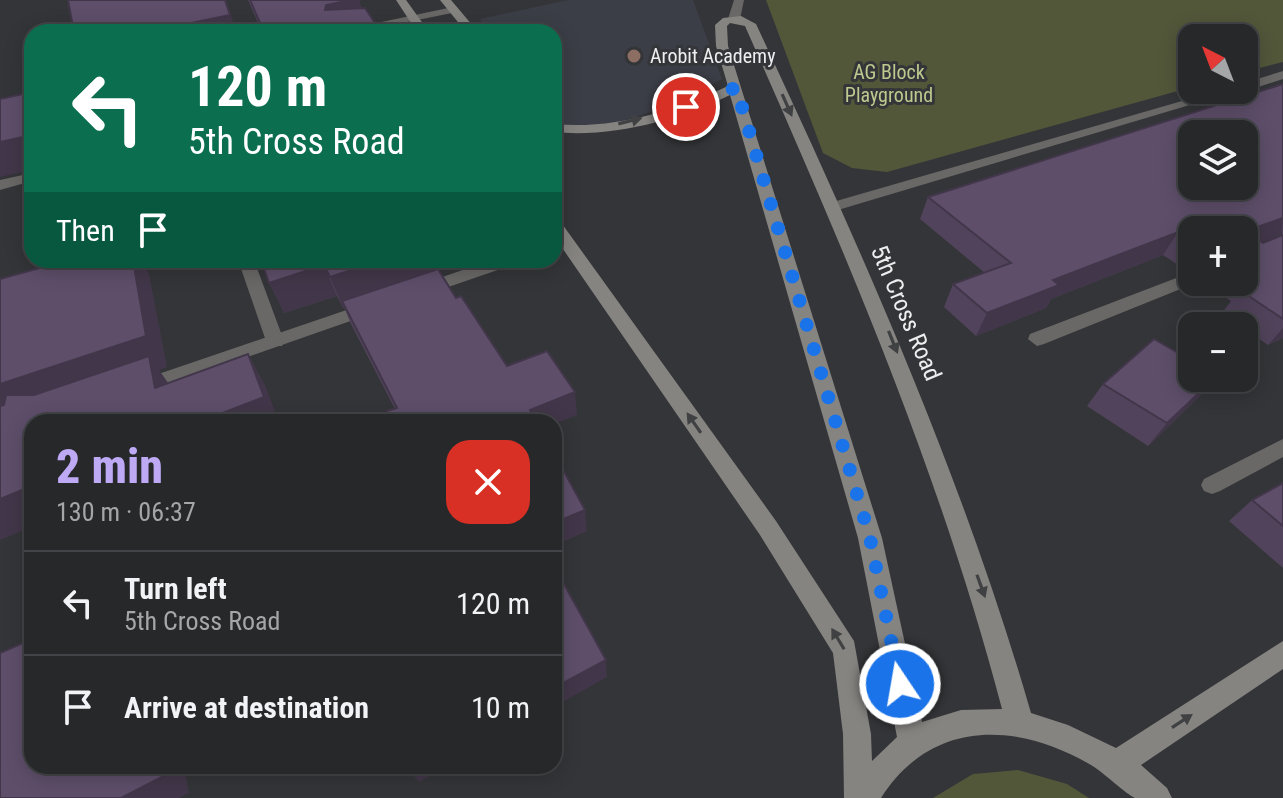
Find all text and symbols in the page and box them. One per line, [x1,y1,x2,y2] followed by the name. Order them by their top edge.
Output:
[1178,24,1258,104] north arrow
[1178,24,1258,392] map controls
[650,44,775,68] place label: Arobit Academy
[625,47,643,65] marker: Arobit Academy
[188,54,327,120] text: 120 m
[56,56,160,160] icon: left
[845,60,933,107] park label: AG Block Playground
[652,73,720,141] pin
[664,85,708,129] icon: arrive
[780,93,793,116] one-way arrow
[618,114,643,126] one-way arrow
[1178,120,1258,200] button: layers
[188,121,405,163] text: 5th Cross Road
[131,208,175,252] icon: arrive
[56,213,115,248] text: Then
[1178,216,1258,296] button: +
[865,241,947,385] street label: 5th Cross Road
[1178,312,1258,392] button: −
[886,330,899,354] one-way arrow
[687,412,702,433] one-way arrow
[56,438,163,495] text: 2 min
[446,440,530,524] button: close
[56,497,196,527] text: 130 m · 06:37
[124,571,227,606] text: Turn left
[976,575,988,599] one-way arrow
[56,581,100,625] icon: left
[456,586,530,621] text: 120 m
[124,606,280,636] text: 5th Cross Road
[831,628,845,650] one-way arrow
[858,642,942,726] position arrow
[56,685,100,729] icon: arrive
[124,690,369,725] text: Arrive at destination
[471,690,530,725] text: 10 m
[1171,714,1193,728] one-way arrow

